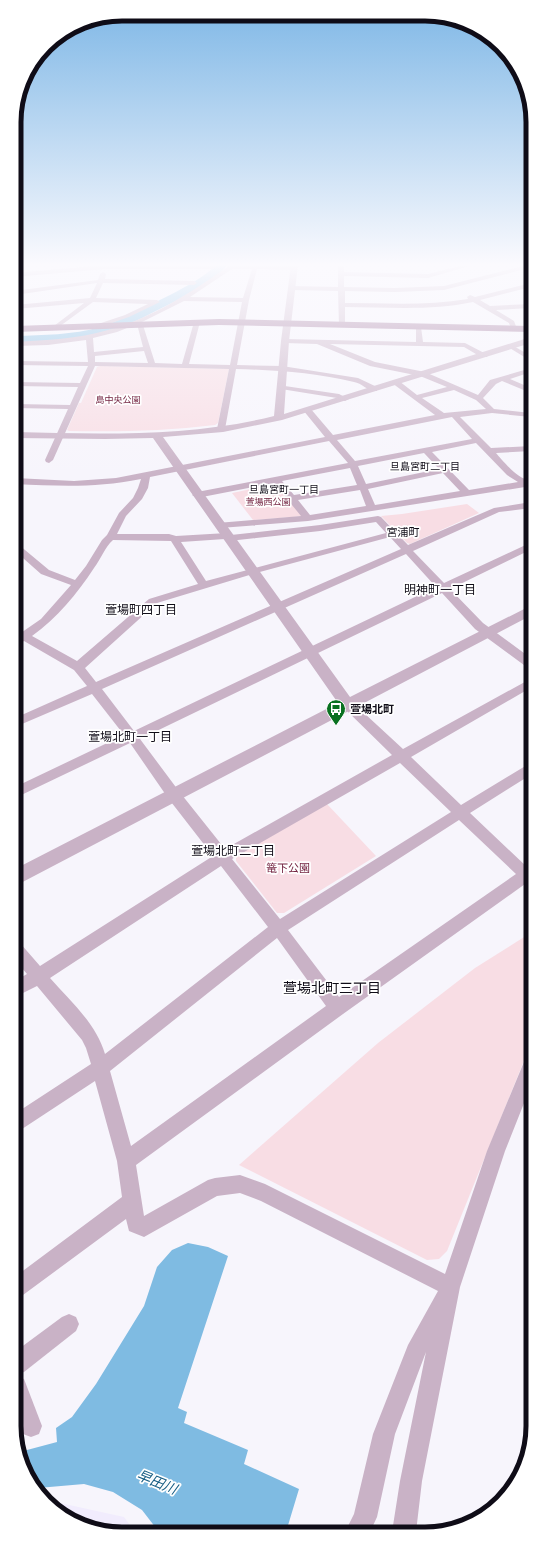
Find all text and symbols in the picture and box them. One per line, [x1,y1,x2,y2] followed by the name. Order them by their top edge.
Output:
[95,394,141,407] park label: 島中央公園
[390,460,460,474] district label: 旦島宮町二丁目
[249,483,319,497] district label: 旦島宮町一丁目
[245,496,291,509] park label: 萱場西公園
[387,525,420,540] district label: 宮浦町
[404,582,476,599] district label: 明神町一丁目
[105,602,177,619] district label: 萱場町四丁目
[325,698,347,726] bus stop icon: 萱場北町
[350,702,394,717] place label: 萱場北町
[88,729,172,746] district label: 萱場北町一丁目
[191,843,275,860] district label: 萱場北町二丁目
[266,861,310,876] park label: 篭下公園
[283,979,381,999] district label: 萱場北町三丁目
[133,1466,182,1501] water label: 早田川

